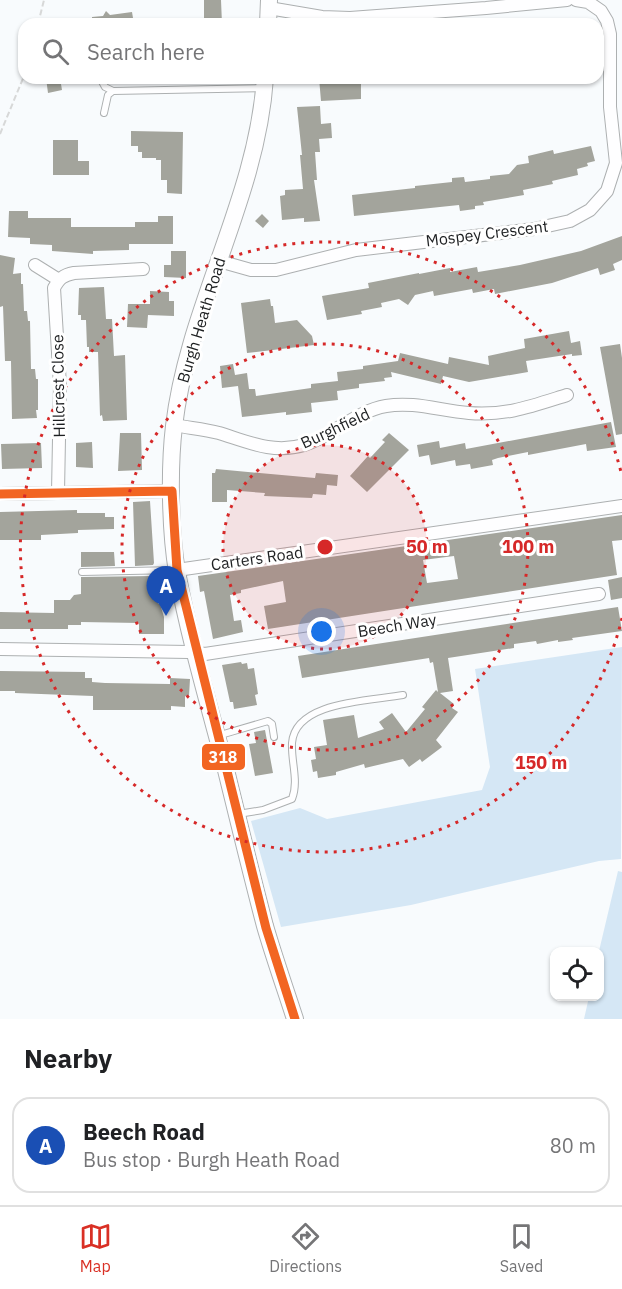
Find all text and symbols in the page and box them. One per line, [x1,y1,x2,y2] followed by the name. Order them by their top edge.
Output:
[18,18,604,84] search box
[39,35,72,68] icon: search
[87,37,205,66] text: Search here
[425,216,549,250] street label: Mospey Crescent
[172,255,230,385] street label: Burgh Heath Road
[47,334,69,438] street label: Hillcrest Close
[297,403,373,453] street label: Burghfield
[406,535,448,558] text: 50 m
[502,535,554,558] text: 100 m
[315,537,335,557] centre of rings
[210,542,304,574] street label: Carters Road
[146,566,186,616] pin: A
[356,609,438,641] street label: Beech Way
[307,617,336,646] your location
[201,743,246,771] line badge: 318
[209,747,237,767] text: 318
[515,751,567,774] text: 150 m
[550,947,604,1001] map controls
[550,947,604,1001] button: locate
[24,1041,112,1075] text: Nearby
[83,1117,205,1146] text: Beech Road
[39,1132,52,1159] text: A
[550,1132,596,1159] text: 80 m
[83,1146,340,1173] text: Bus stop · Burgh Heath Road
[79,1220,112,1276] tab: Map
[269,1220,342,1276] tab: Directions
[500,1220,543,1276] tab: Saved

